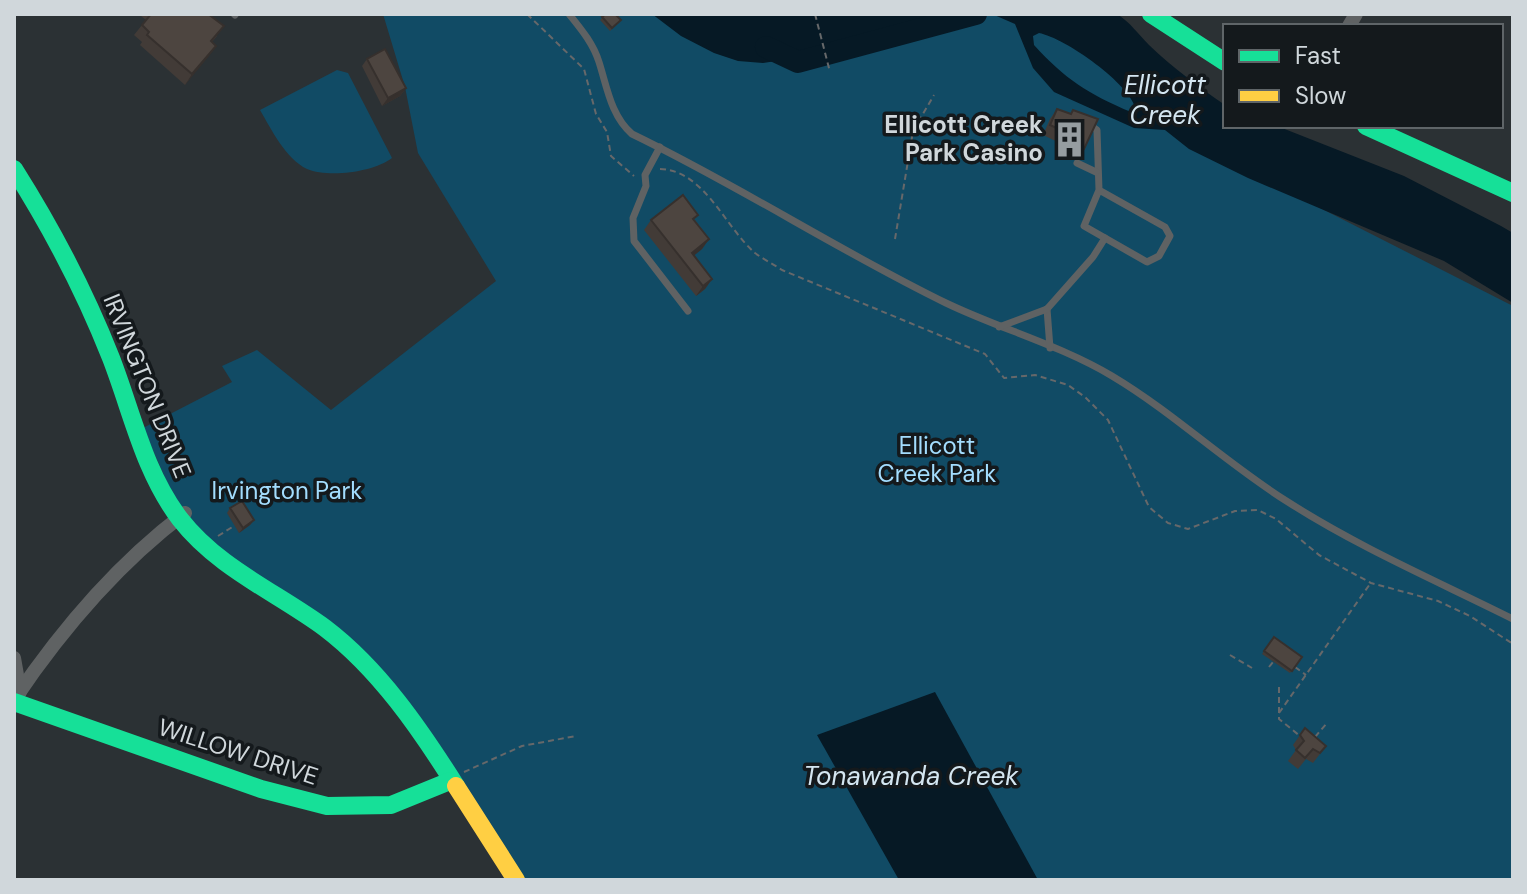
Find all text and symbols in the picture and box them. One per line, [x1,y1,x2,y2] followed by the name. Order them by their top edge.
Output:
[1223,24,1503,128] legend
[1295,40,1341,71] text: Fast
[1124,68,1207,132] water label: Ellicott Creek
[1295,80,1346,111] text: Slow
[884,109,1043,168] place label: Ellicott Creek Park Casino
[1050,120,1088,158] building icon: Ellicott Creek Park Casino
[96,289,199,482] street label: IRVINGTON DRIVE
[878,430,996,489] park label: Ellicott Creek Park
[212,475,362,506] park label: Irvington Park
[154,711,322,792] street label: WILLOW DRIVE
[803,759,1019,793] water label: Tonawanda Creek

